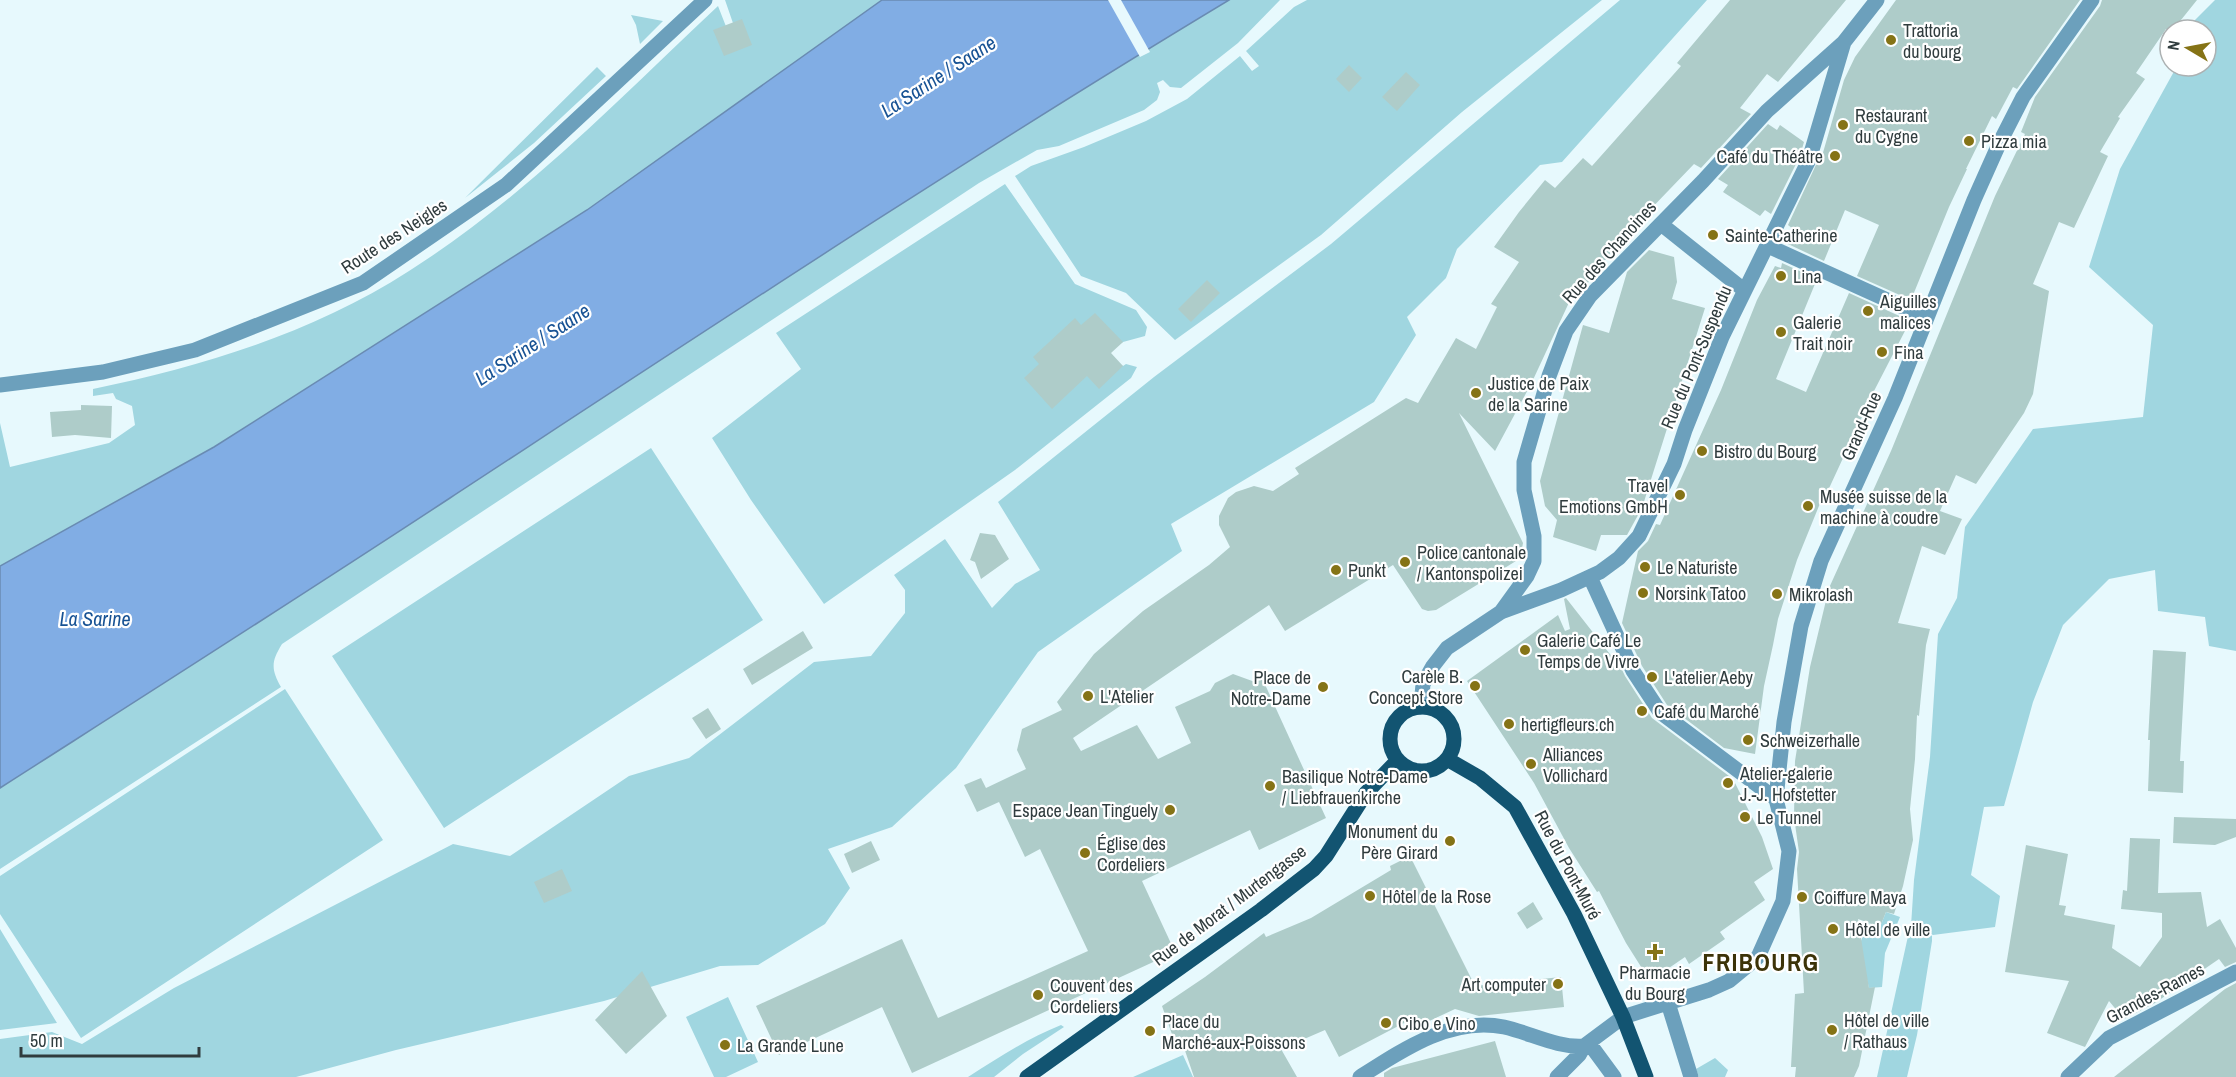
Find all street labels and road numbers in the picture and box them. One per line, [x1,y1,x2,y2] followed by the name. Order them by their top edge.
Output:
[336,192,452,280] street label: Route des Neigles
[1556,195,1662,309] street label: Rue des Chanoines
[1655,281,1737,433] street label: Rue du Pont-Suspendu
[1835,388,1887,464] street label: Grand-Rue
[1529,806,1607,924] street label: Rue du Pont-Muré
[1147,839,1311,971] street label: Rue de Morat / Murtengasse
[2101,957,2209,1029] street label: Grandes-Rames

